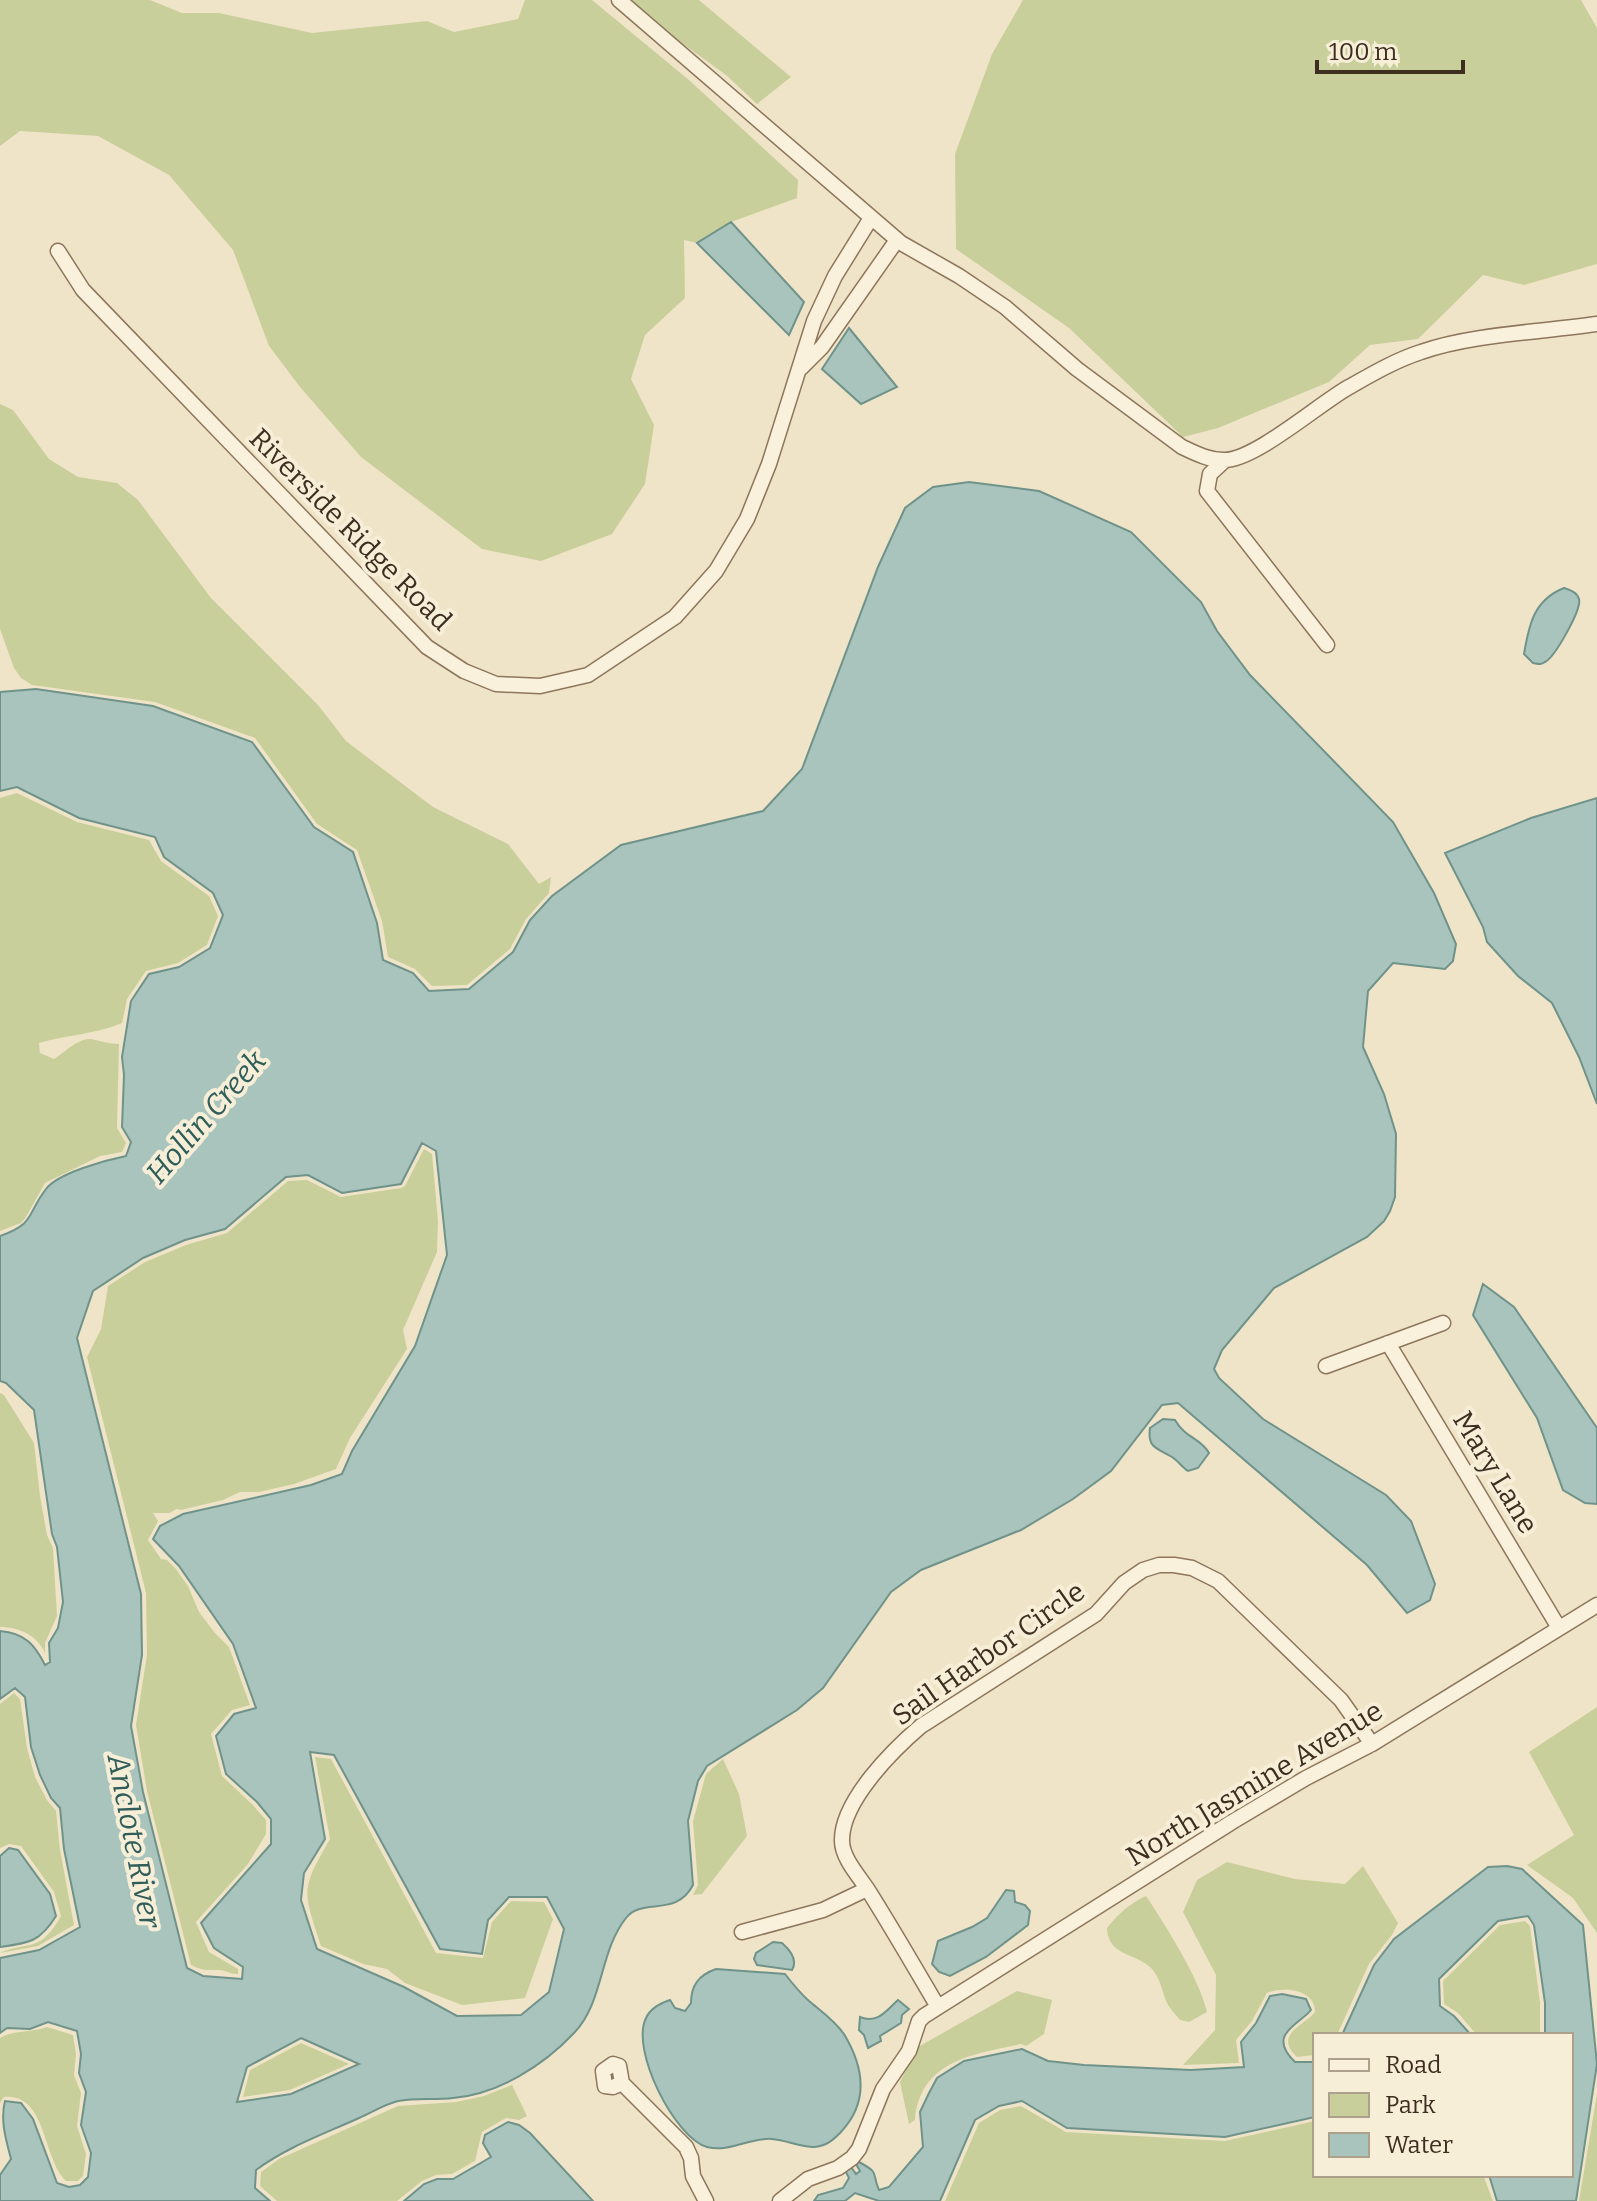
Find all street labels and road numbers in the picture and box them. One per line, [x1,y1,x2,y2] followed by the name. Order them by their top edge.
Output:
[243,422,458,637] street label: Riverside Ridge Road
[1446,1405,1545,1539] street label: Mary Lane
[886,1575,1091,1732] street label: Sail Harbor Circle
[1120,1694,1388,1873] street label: North Jasmine Avenue

